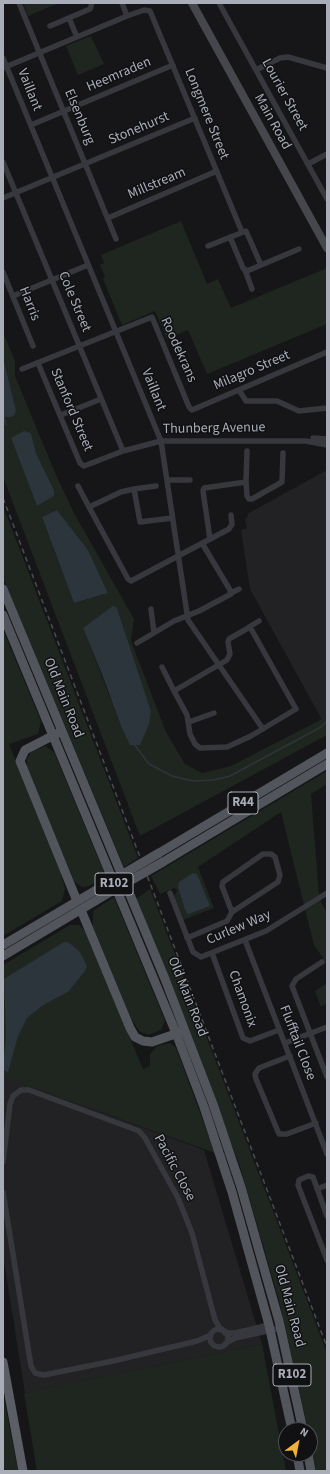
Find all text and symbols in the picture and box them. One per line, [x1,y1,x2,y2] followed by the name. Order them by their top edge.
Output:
[84,54,154,96] street label: Heemraden
[257,56,311,134] street label: Lourier Street
[13,66,45,114] street label: Vaillant
[180,66,232,162] street label: Longmere Street
[60,87,98,147] street label: Elsenburg
[250,91,294,153] street label: Main Road
[106,109,172,149] street label: Stonehurst
[126,164,188,204] street label: Millstream
[54,269,94,335] street label: Cole Street
[15,285,43,323] street label: Harris
[156,315,200,385] street label: Roodekrans
[211,347,293,395] street label: Milagro Street
[46,366,96,454] street label: Stanford Street
[137,366,169,414] street label: Vaillant
[162,420,266,438] street label: Thunberg Avenue
[39,656,87,740] street label: Old Main Road
[228,792,258,814] road number: R44
[95,873,133,895] road number: R102
[204,907,274,949] street label: Curlew Way
[163,955,211,1039] street label: Old Main Road
[224,968,260,1030] street label: Chamonix
[275,1003,319,1083] street label: Flufftail Close
[149,1132,199,1204] street label: Pacific Close
[270,1263,308,1349] street label: Old Main Road
[273,1364,311,1386] road number: R102
[278,1422,318,1462] north arrow
[297,1424,311,1441] text: N

